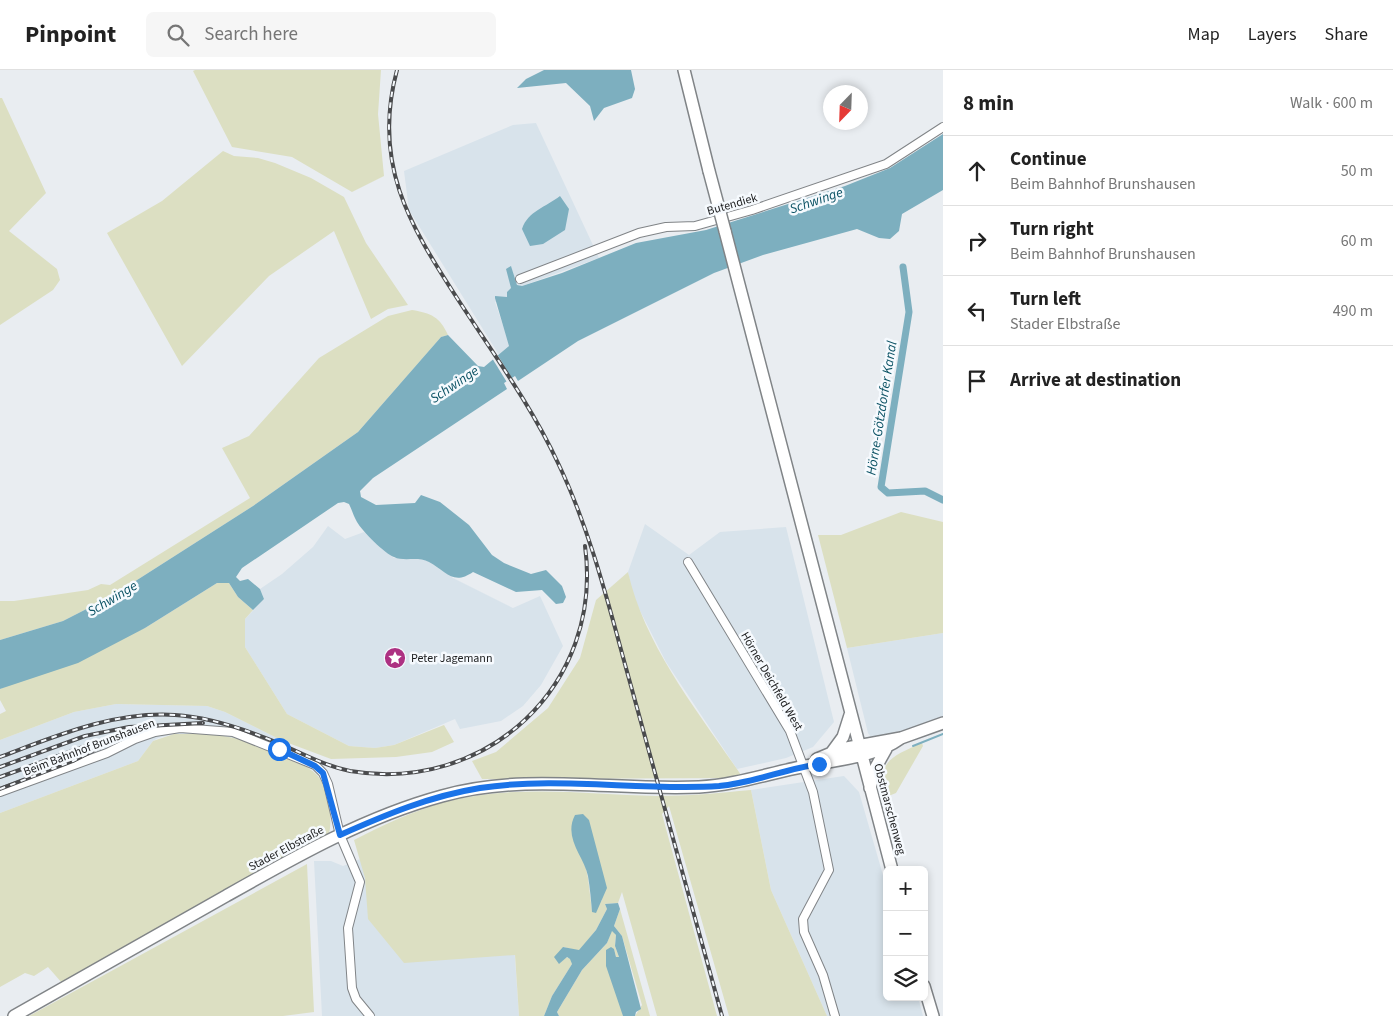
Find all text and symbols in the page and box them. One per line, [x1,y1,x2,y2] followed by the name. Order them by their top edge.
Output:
[146,12,496,57] search box
[25,17,116,52] text: Pinpoint
[164,21,192,49] icon: search
[204,21,298,48] text: Search here
[1188,22,1220,47] text: Map
[1248,22,1297,47] text: Layers
[1325,22,1368,47] text: Share
[823,85,868,130] north arrow
[963,88,1014,118] text: 8 min
[1290,92,1373,114] text: Walk · 600 m
[1010,146,1087,173] text: Continue
[963,157,991,185] icon: ahead
[1341,160,1373,182] text: 50 m
[1010,173,1196,195] text: Beim Bahnhof Brunshausen
[787,182,846,219] water label: Schwinge
[705,189,759,220] street label: Butendiek
[1010,216,1094,243] text: Turn right
[963,227,991,255] icon: right
[1341,230,1373,252] text: 60 m
[1010,243,1196,265] text: Beim Bahnhof Brunshausen
[1010,286,1081,313] text: Turn left
[963,297,991,325] icon: left
[1333,300,1373,322] text: 490 m
[1010,313,1120,335] text: Stader Elbstraße
[861,339,903,477] water label: Hörne-Götzdorfer Kanal
[426,361,483,409] water label: Schwinge
[963,367,991,395] icon: arrive
[1010,367,1181,394] text: Arrive at destination
[84,576,142,622] water label: Schwinge
[736,629,807,734] street label: Hörner Deichfeld West
[383,646,407,670] place icon: Peter Jagemann
[411,650,493,667] place label: Peter Jagemann
[21,715,157,780] street label: Beim Bahnhof Brunshausen
[268,738,291,761] route start
[808,753,831,776] route end
[869,762,910,857] street label: Obstmarschenweg
[246,821,327,875] street label: Stader Elbstraße
[883,866,928,1001] map controls
[883,866,928,911] button: +
[883,911,928,956] button: −
[883,956,928,1001] button: layers

